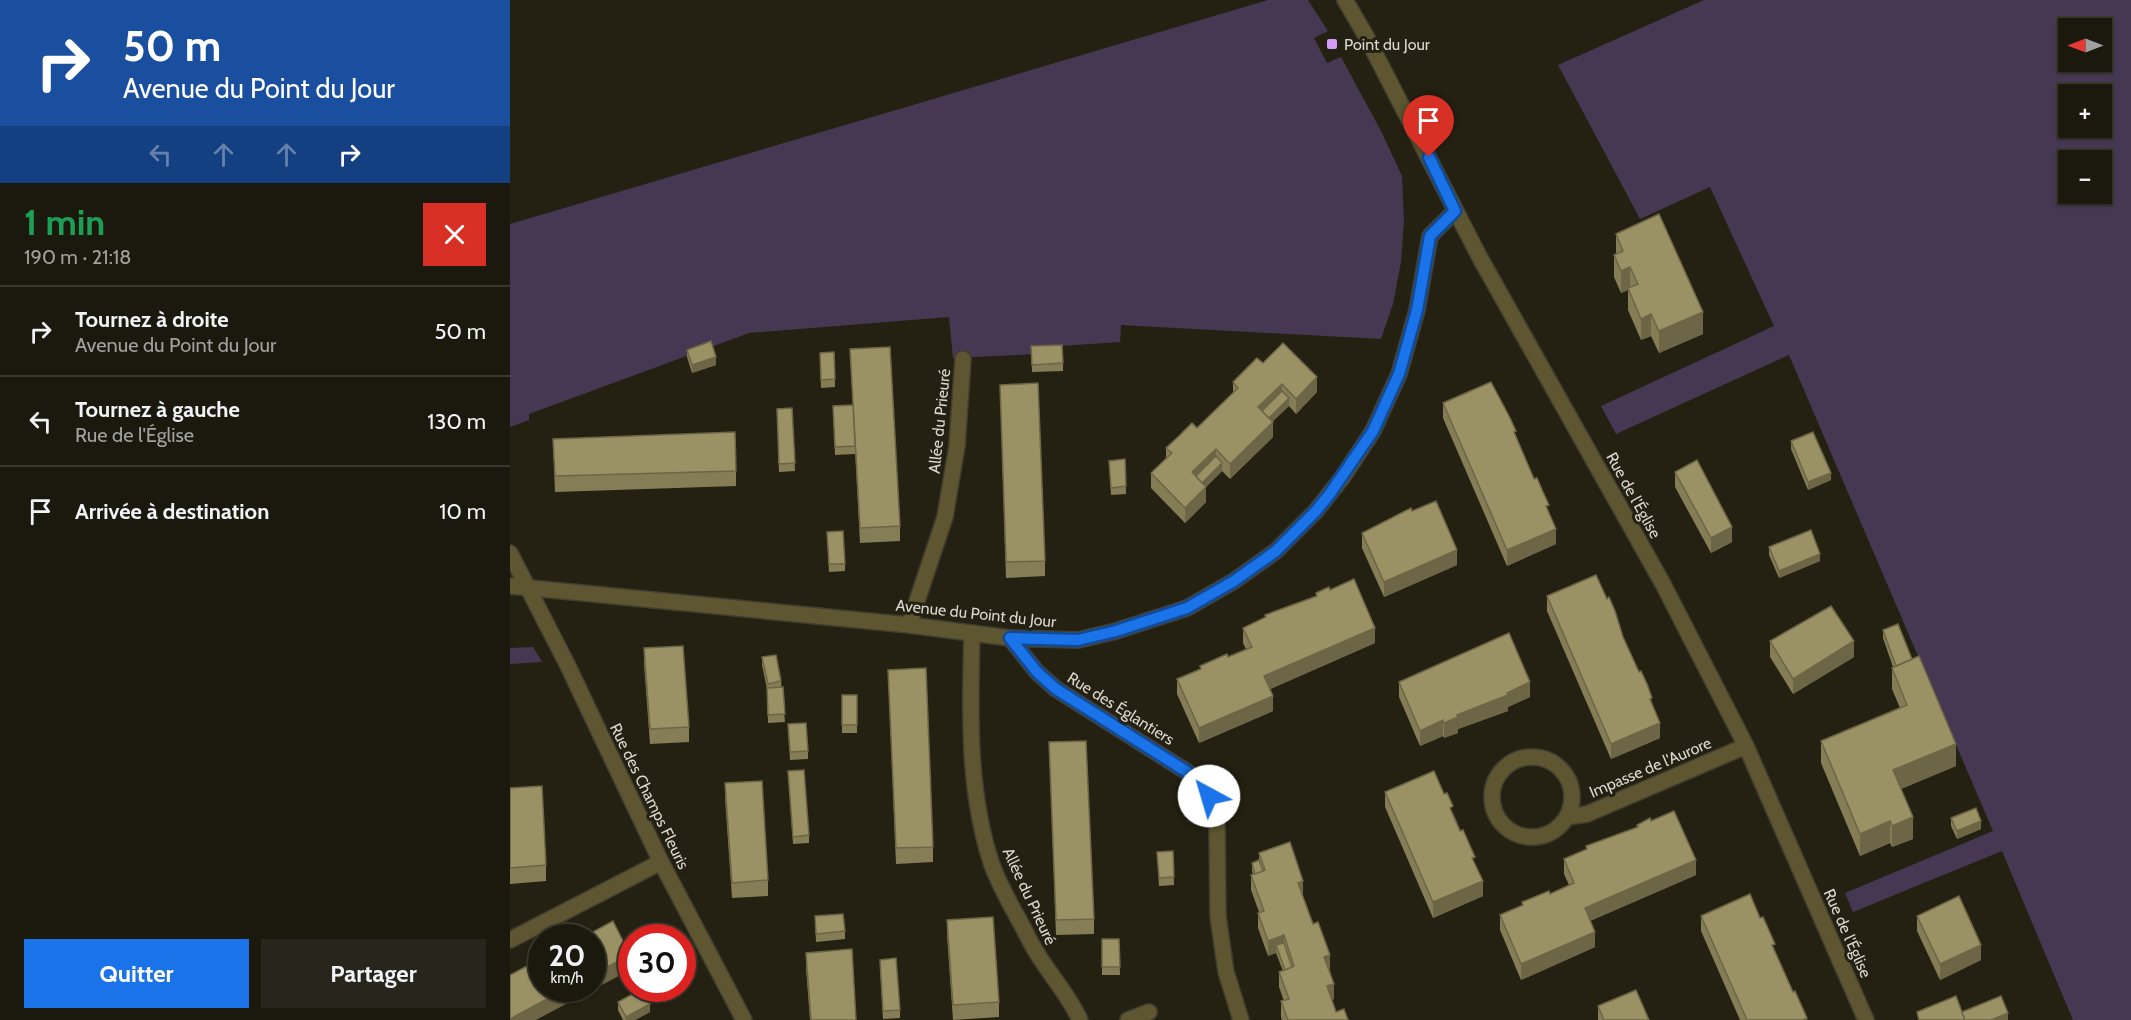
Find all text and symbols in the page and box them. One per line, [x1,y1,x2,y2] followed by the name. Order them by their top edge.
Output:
[2058,18,2112,72] north arrow
[2058,18,2112,204] map controls
[123,20,221,72] text: 50 m
[24,24,102,102] icon: right
[1344,35,1431,54] place label: Point du Jour
[1325,37,1339,51] marker: Point du Jour
[123,72,395,105] text: Avenue du Point du Jour
[2058,84,2112,138] button: +
[1403,95,1454,157] pin
[1412,104,1445,137] icon: arrive
[144,138,177,171] icon: left
[207,138,240,171] icon: ahead
[270,138,303,171] icon: ahead
[333,138,366,171] icon: right
[2058,150,2112,204] button: −
[24,200,105,244] text: 1 min
[423,203,486,266] button: close
[24,245,131,269] text: 190 m · 21:18
[75,306,229,333] text: Tournez à droite
[24,315,57,348] icon: right
[434,318,486,345] text: 50 m
[75,333,276,357] text: Avenue du Point du Jour
[925,368,954,474] street label: Allée du Prieuré
[75,396,240,423] text: Tournez à gauche
[24,405,57,438] icon: left
[427,408,486,435] text: 130 m
[75,423,194,447] text: Rue de l'Église
[1602,449,1665,542] street label: Rue de l'Église
[24,495,57,528] icon: arrive
[75,498,269,525] text: Arrivée à destination
[439,498,486,525] text: 10 m
[895,596,1058,631] street label: Avenue du Point du Jour
[1064,668,1178,749] street label: Rue des Églantiers
[606,720,693,873] street label: Rue des Champs Fleuris
[1586,733,1714,802] street label: Impasse de l'Aurore
[1177,764,1241,828] position arrow
[999,845,1060,948] street label: Allée du Prieuré
[1819,886,1876,981] street label: Rue de l'Église
[618,924,696,1002] speed limit sign: 30
[548,937,586,974] text: 20
[24,939,249,1008] button: Quitter
[261,939,486,1008] button: Partager
[551,969,583,987] text: km/h

